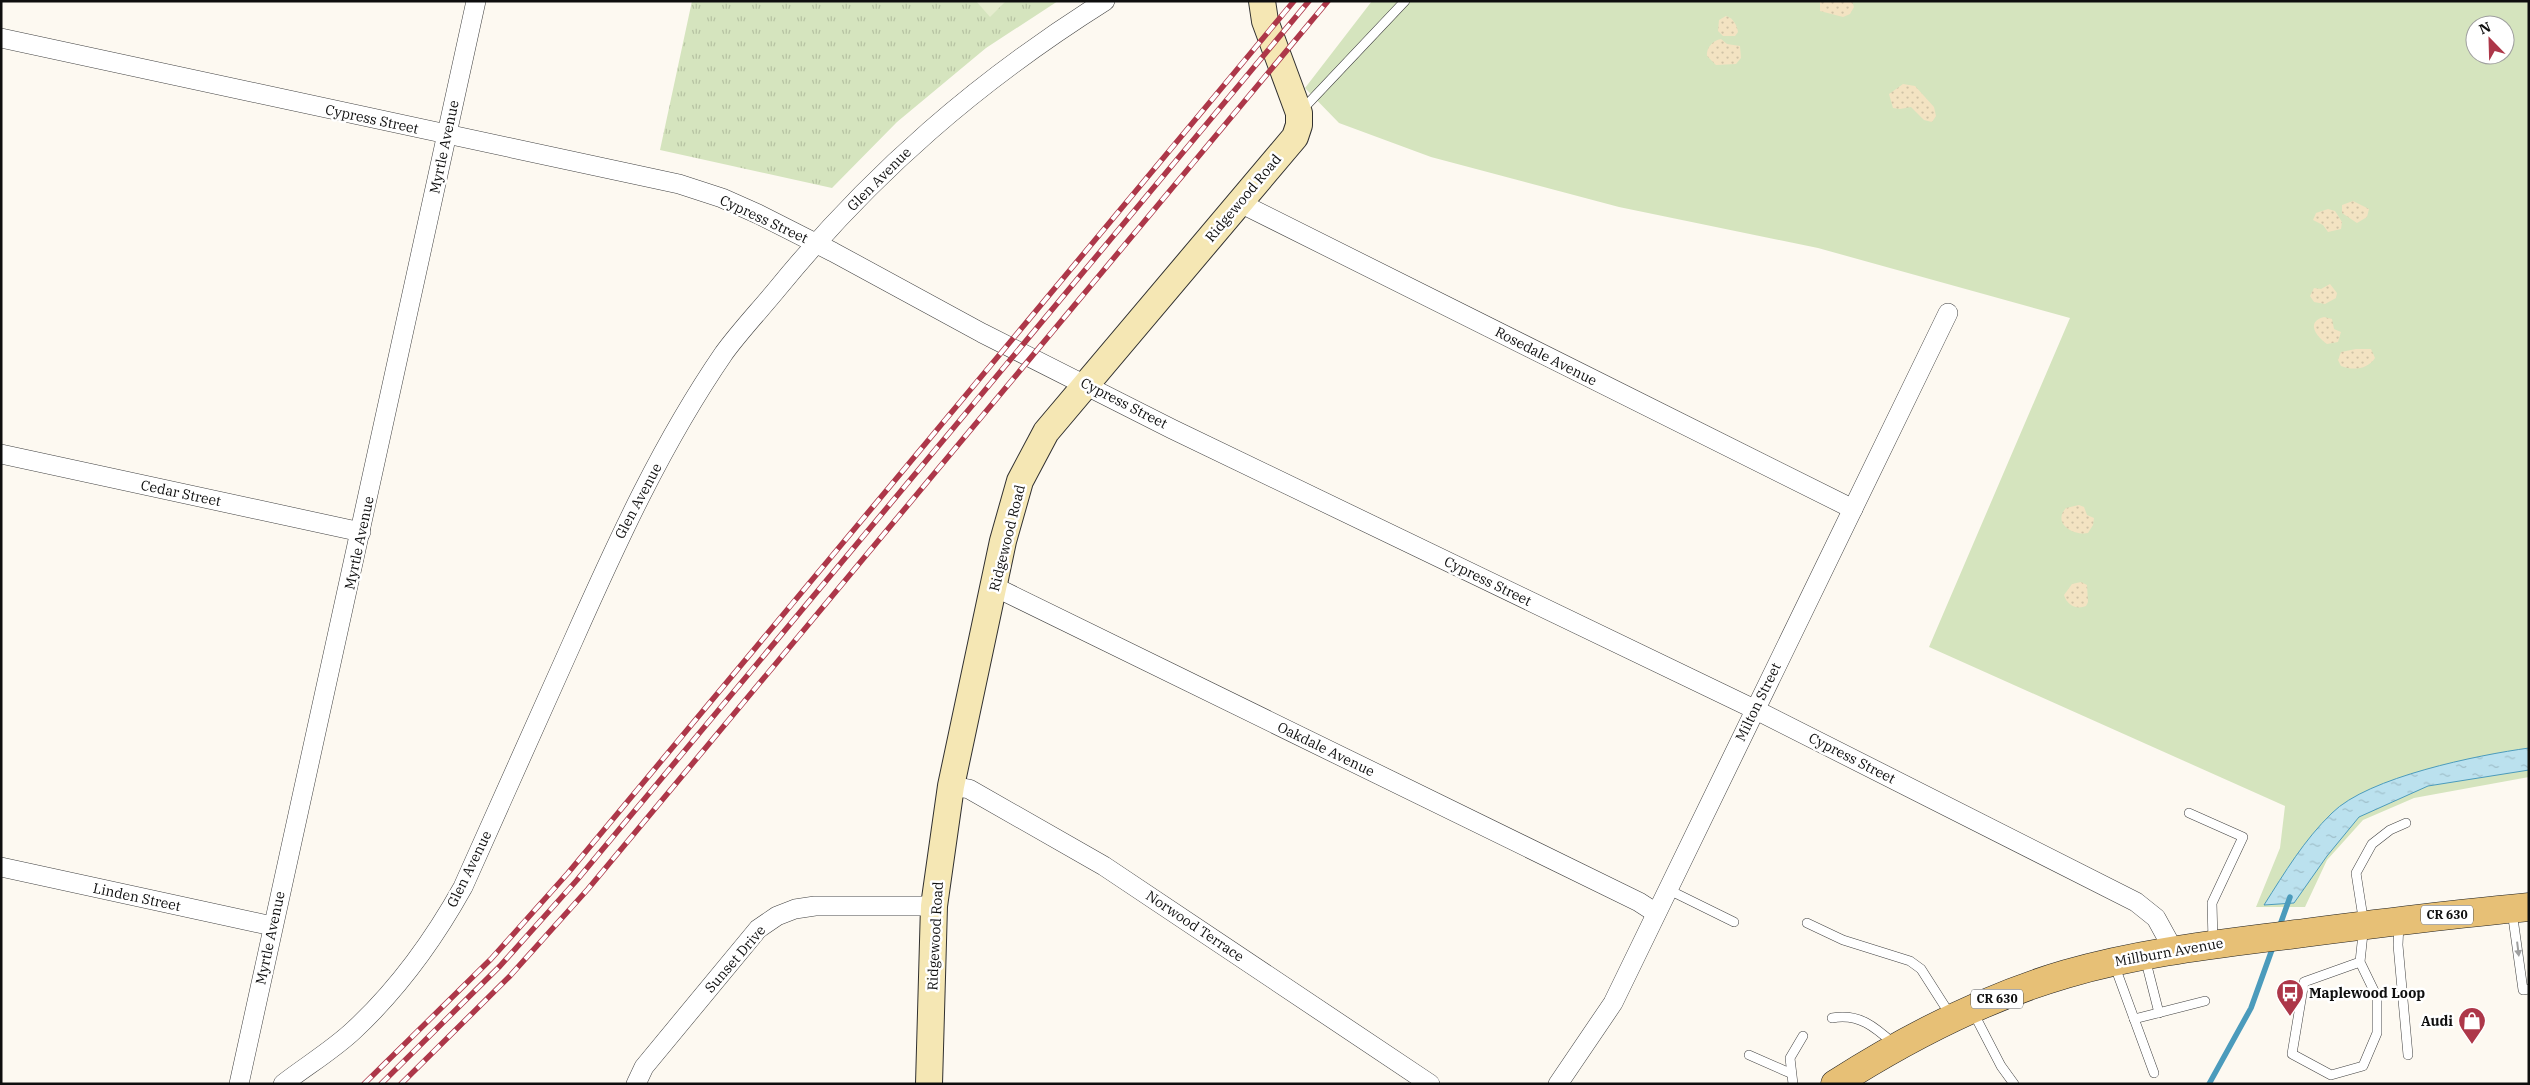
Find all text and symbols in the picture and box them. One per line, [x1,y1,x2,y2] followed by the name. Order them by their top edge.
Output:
[2465,15,2515,65] north arrow
[2476,18,2494,38] text: N
[425,99,463,195] street label: Myrtle Avenue
[324,100,420,138] street label: Cypress Street
[843,143,915,215] street label: Glen Avenue
[1201,150,1285,246] street label: Ridgewood Road
[717,191,811,247] street label: Cypress Street
[1492,323,1600,389] street label: Rosedale Avenue
[1078,373,1170,433] street label: Cypress Street
[611,460,665,542] street label: Glen Avenue
[139,476,223,510] street label: Cedar Street
[985,482,1029,593] street label: Ridgewood Road
[340,495,378,591] street label: Myrtle Avenue
[1441,552,1535,610] street label: Cypress Street
[1731,660,1785,744] street label: Milton Street
[1274,718,1378,780] street label: Oakdale Avenue
[1806,728,1898,788] street label: Cypress Street
[443,828,495,910] street label: Glen Avenue
[91,879,183,915] street label: Linden Street
[923,880,947,991] street label: Ridgewood Road
[1142,886,1248,966] street label: Norwood Terrace
[251,890,289,986] street label: Myrtle Avenue
[2421,906,2473,924] road number: CR 630
[701,922,769,996] street label: Sunset Drive
[2113,934,2225,970] street label: Millburn Avenue
[2514,941,2522,957] one-way arrow
[2275,978,2305,1017] bus stop icon: Maplewood Loop
[2309,984,2425,1002] place label: Maplewood Loop
[1971,990,2023,1009] road number: CR 630
[2457,1006,2487,1045] shop icon: Audi
[2421,1012,2453,1030] place label: Audi

